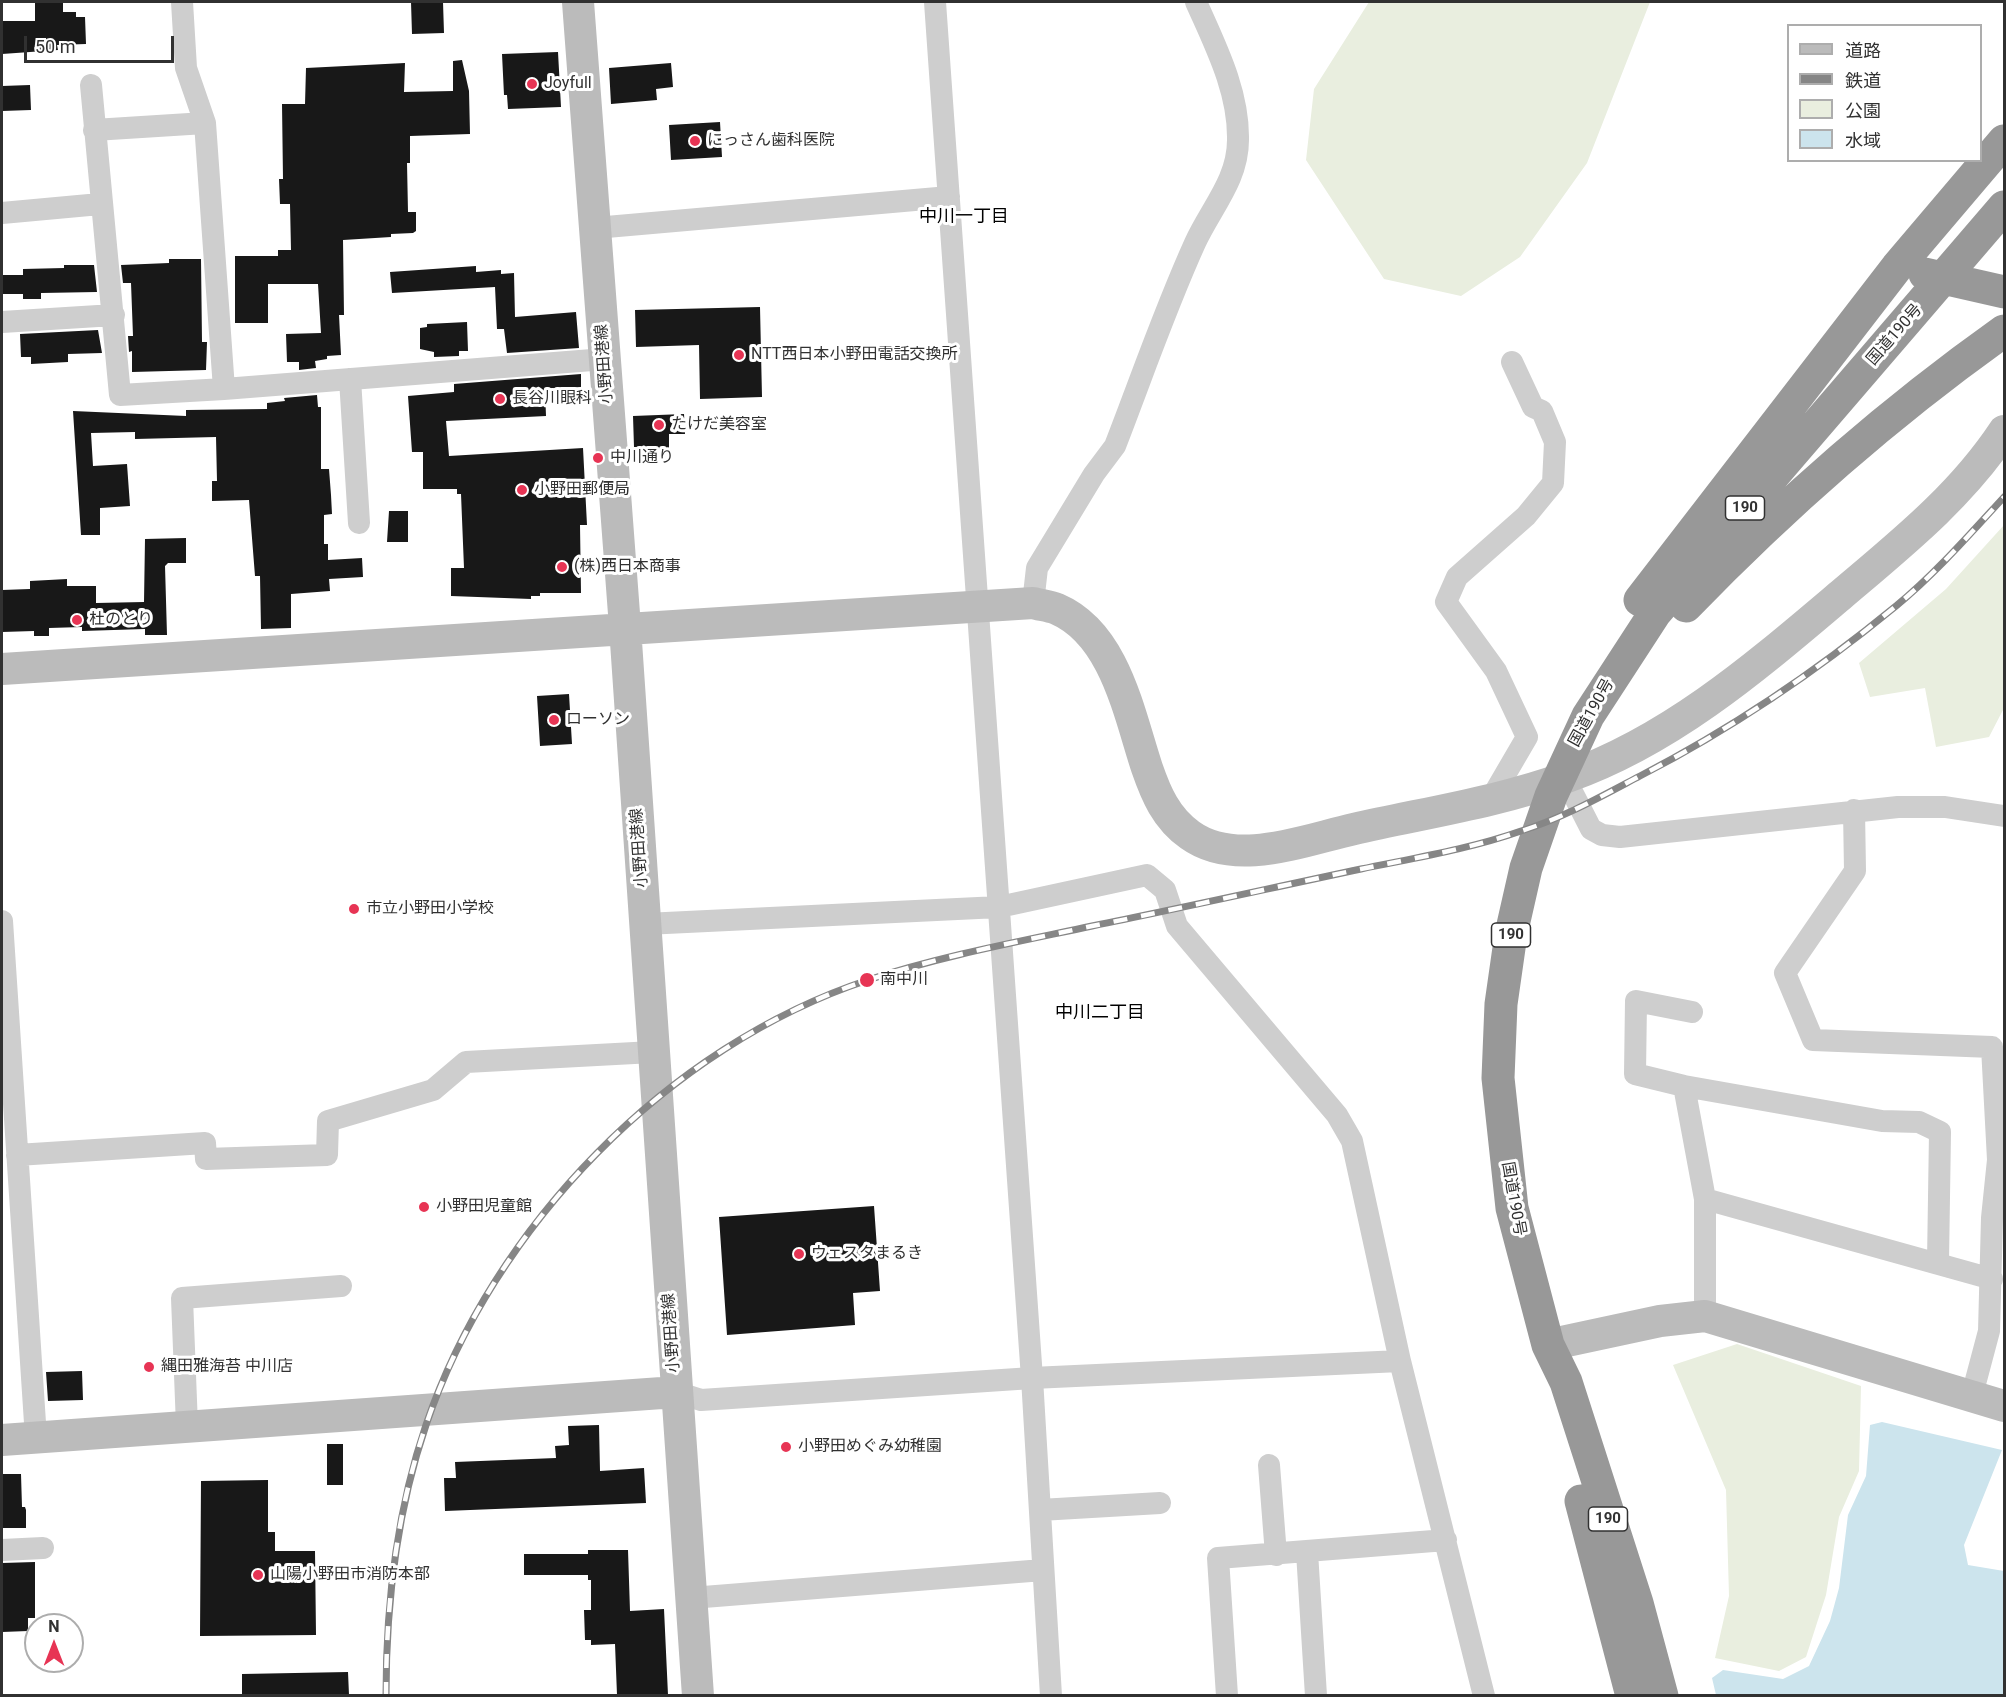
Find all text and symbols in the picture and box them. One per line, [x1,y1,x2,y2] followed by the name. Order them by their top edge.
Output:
[27,24,177,62] scale bar
[1787,24,1982,162] legend
[35,36,75,57] text: 50 m
[1845,40,1881,61] text: 道路
[1845,70,1881,91] text: 鉄道
[544,74,592,94] place label: Joyfull
[525,77,539,91] marker: Joyfull
[1845,100,1881,121] text: 公園
[1845,130,1881,151] text: 水域
[707,131,835,151] place label: にっさん歯科医院
[688,134,702,148] marker: にっさん歯科医院
[919,206,1009,228] district label: 中川一丁目
[1863,300,1927,370] street label: 国道190号
[593,323,617,405] street label: 小野田港線
[751,345,957,365] place label: NTT西日本小野田電話交換所
[732,348,746,362] marker: NTT西日本小野田電話交換所
[512,389,592,409] place label: 長谷川眼科
[493,392,507,406] marker: 長谷川眼科
[671,415,767,435] place label: たけだ美容室
[652,418,666,432] marker: たけだ美容室
[610,448,674,468] place label: 中川通り
[591,451,605,465] marker: 中川通り
[534,480,630,500] place label: 小野田郵便局
[515,483,529,497] marker: 小野田郵便局
[1726,496,1764,520] road number: 190
[574,557,681,577] place label: (株)西日本商事
[555,560,569,574] marker: (株)西日本商事
[89,610,153,630] place label: 杜のとり
[70,613,84,627] marker: 杜のとり
[1565,676,1619,750] street label: 国道190号
[566,710,630,730] place label: ローソン
[547,713,561,727] marker: ローソン
[628,807,652,889] street label: 小野田港線
[366,899,494,919] place label: 市立小野田小学校
[347,902,361,916] marker: 市立小野田小学校
[1492,923,1530,947] road number: 190
[880,970,928,990] place label: 南中川
[858,971,876,989] marker: 南中川
[1055,1002,1145,1024] district label: 中川二丁目
[1497,1160,1529,1238] street label: 国道190号
[436,1197,532,1217] place label: 小野田児童館
[417,1200,431,1214] marker: 小野田児童館
[811,1244,923,1264] place label: ウェスタまるき
[792,1247,806,1261] marker: ウェスタまるき
[660,1292,684,1374] street label: 小野田港線
[161,1357,293,1377] place label: 縄田雅海苔 中川店
[142,1360,156,1374] marker: 縄田雅海苔 中川店
[798,1437,942,1457] place label: 小野田めぐみ幼稚園
[779,1440,793,1454] marker: 小野田めぐみ幼稚園
[1588,1507,1628,1531] road number: 190
[270,1565,430,1585] place label: 山陽小野田市消防本部
[251,1568,265,1582] marker: 山陽小野田市消防本部
[24,1613,84,1673] north arrow
[48,1617,60,1636] text: N

